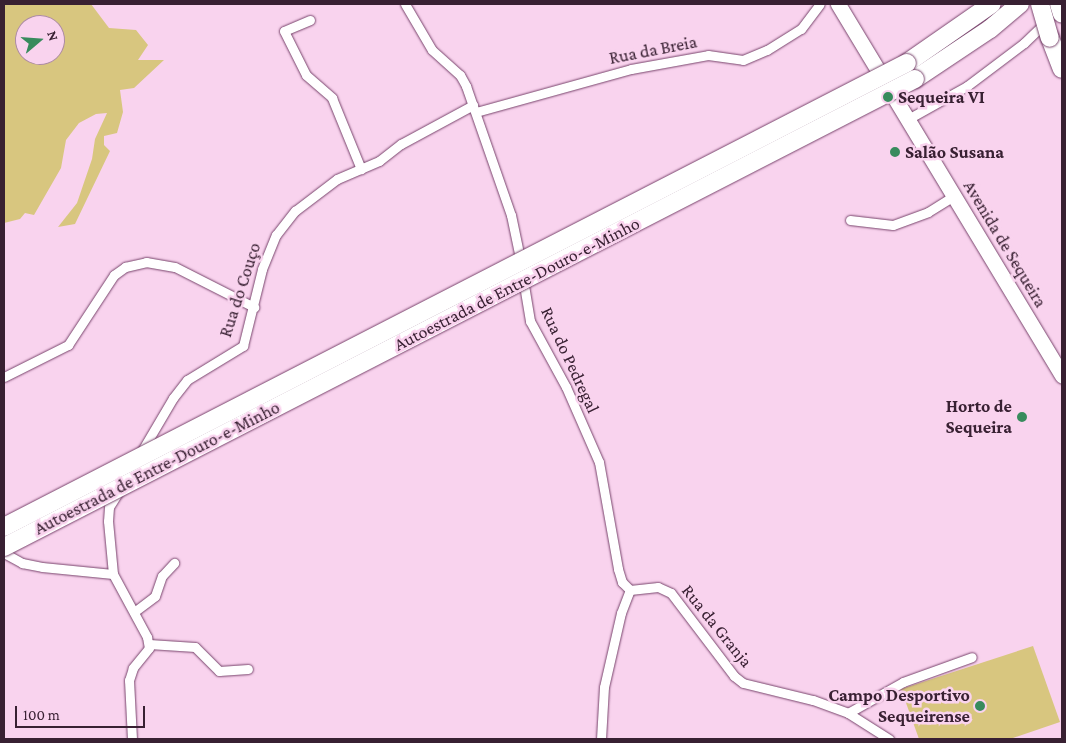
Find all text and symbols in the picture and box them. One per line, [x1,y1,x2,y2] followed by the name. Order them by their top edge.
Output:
[15,15,65,65] north arrow
[44,29,62,43] text: N
[607,31,699,69] street label: Rua da Breia
[898,86,985,108] place label: Sequeira VI
[882,91,894,103] marker: Sequeira VI
[905,141,1004,163] place label: Salão Susana
[889,146,901,158] marker: Salão Susana
[959,177,1051,311] street label: Avenida de Sequeira
[391,212,643,356] street label: Autoestrada de Entre-Douro-e-Minho
[215,240,265,340] street label: Rua do Couço
[536,304,604,416] street label: Rua do Pedregal
[31,396,283,540] street label: Autoestrada de Entre-Douro-e-Minho
[946,396,1012,438] place label: Horto de Sequeira
[1016,411,1028,423] marker: Horto de Sequeira
[677,580,757,672] street label: Rua da Granja
[828,685,970,728] place label: Campo Desportivo Sequeirense
[18,696,148,728] scale bar
[974,700,986,712] marker: Campo Desportivo Sequeirense
[23,707,60,723] text: 100 m

